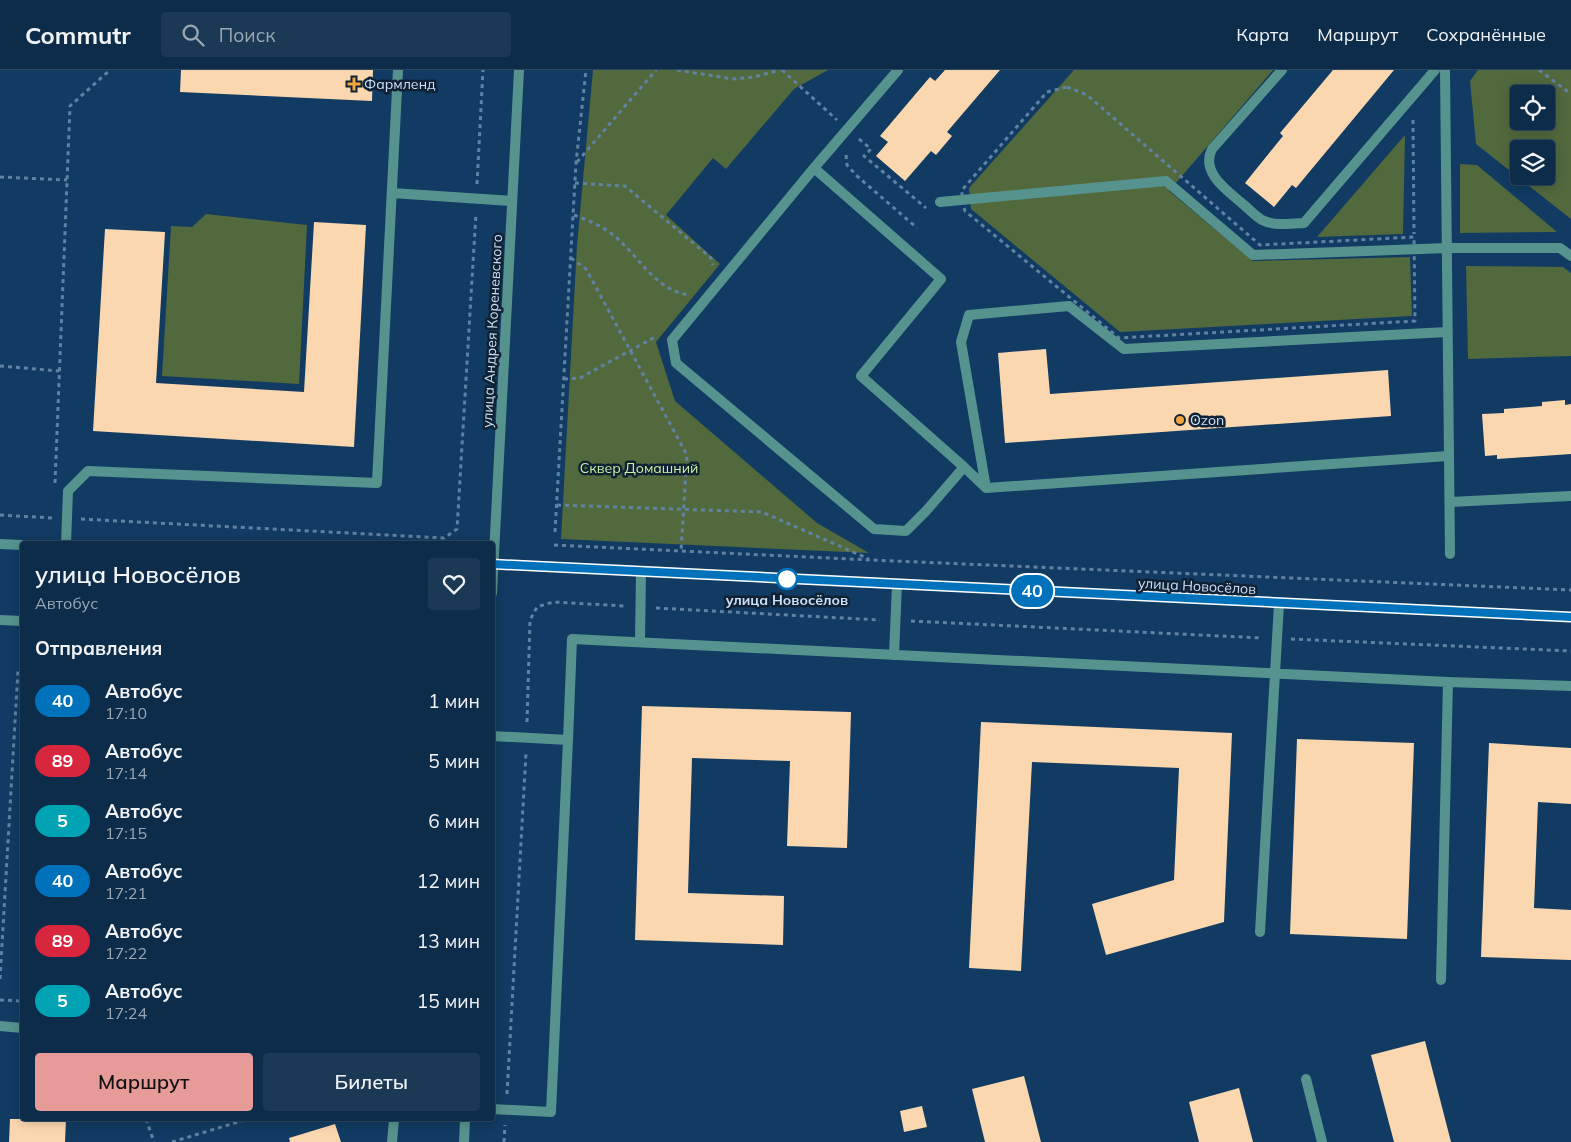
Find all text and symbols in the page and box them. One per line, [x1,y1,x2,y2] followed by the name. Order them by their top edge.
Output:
[161,12,511,57] search box
[25,20,131,50] text: Commutr
[179,21,207,49] icon: search
[219,23,276,47] text: Поиск
[1236,23,1289,46] text: Карта
[1317,23,1398,46] text: Маршрут
[1426,23,1546,46] text: Сохранённые
[364,75,436,93] place label: Фармленд
[348,78,360,90] marker: Фармленд
[1510,85,1555,185] map controls
[1510,85,1555,130] button: locate
[1510,140,1555,185] button: layers
[478,234,506,428] street label: улица Андрея Кореневского
[1190,411,1224,429] place label: Ozon
[1174,414,1186,426] marker: Ozon
[580,459,698,477] park label: Сквер Домашний
[428,558,480,610] button: heart
[35,559,241,589] text: улица Новосёлов
[776,568,798,590] marker: улица Новосёлов
[1137,574,1257,598] street label: улица Новосёлов
[1010,575,1054,607] line badge: 40
[1021,579,1043,602] text: 40
[726,591,848,609] place label: улица Новосёлов
[35,593,98,613] text: Автобус
[35,636,162,660] text: Отправления
[105,679,183,703] text: Автобус
[52,689,73,712] text: 40
[428,689,480,713] text: 1 мин
[105,703,147,723] text: 17:10
[105,739,183,763] text: Автобус
[52,749,73,772] text: 89
[428,749,480,773] text: 5 мин
[105,763,147,783] text: 17:14
[105,799,183,823] text: Автобус
[57,809,68,832] text: 5
[428,809,480,833] text: 6 мин
[105,823,147,843] text: 17:15
[105,859,183,883] text: Автобус
[52,869,73,892] text: 40
[417,869,480,893] text: 12 мин
[105,883,147,903] text: 17:21
[105,919,183,943] text: Автобус
[52,929,73,952] text: 89
[417,929,480,953] text: 13 мин
[105,943,147,963] text: 17:22
[105,979,183,1003] text: Автобус
[57,989,68,1012] text: 5
[417,989,480,1013] text: 15 мин
[105,1003,147,1023] text: 17:24
[35,1053,253,1111] button: Маршрут
[263,1053,480,1111] button: Билеты

